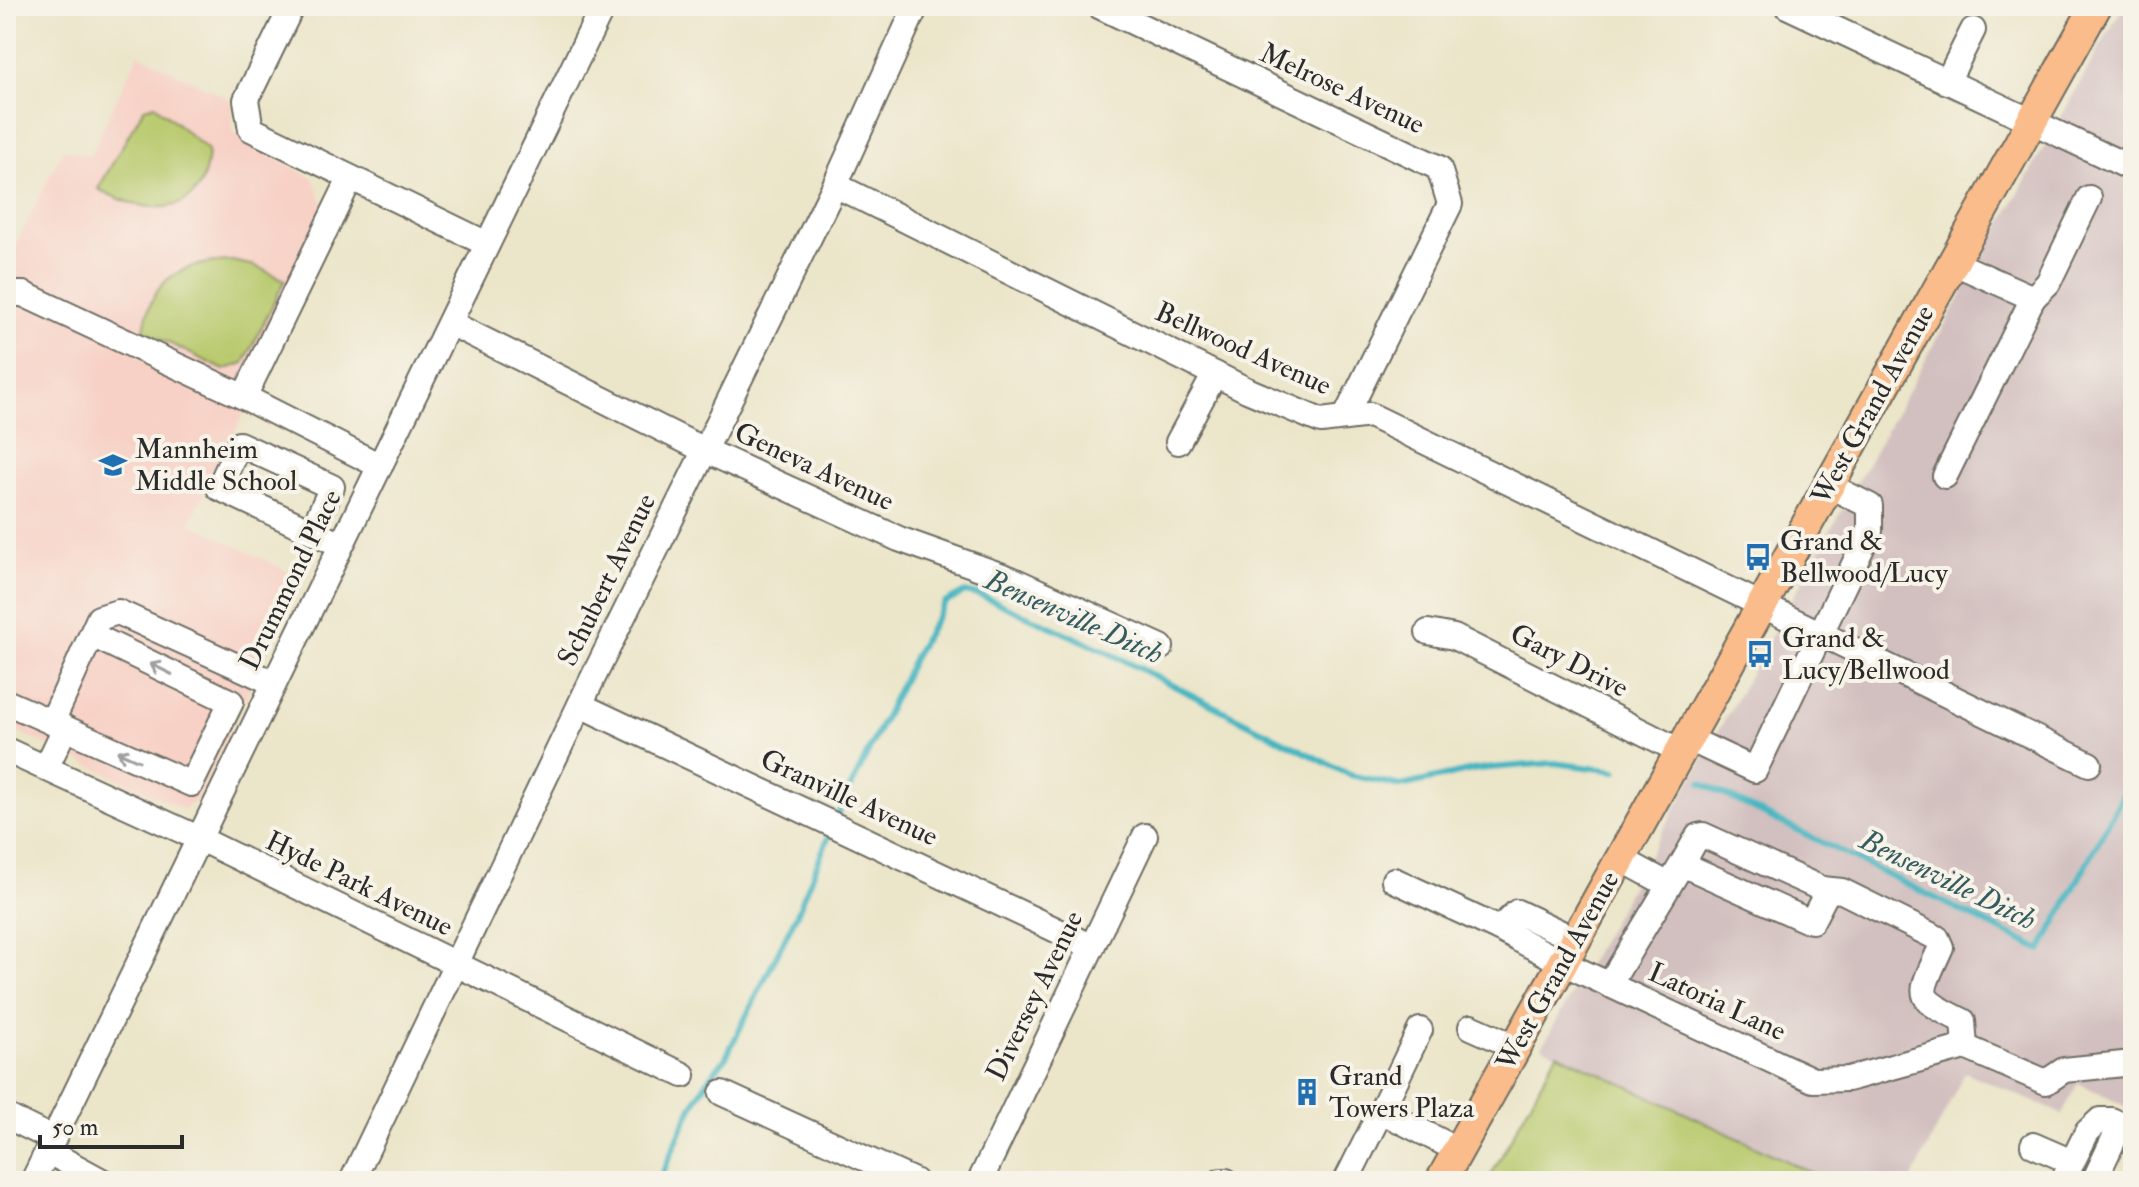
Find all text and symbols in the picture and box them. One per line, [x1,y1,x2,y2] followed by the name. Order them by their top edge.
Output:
[1254,36,1430,143] street label: Melrose Avenue
[1150,295,1337,404] street label: Bellwood Avenue
[1803,299,1942,512] street label: West Grand Avenue
[729,415,900,519] street label: Geneva Avenue
[135,432,297,499] place label: Mannheim Middle School
[98,450,128,480] school or university icon: Mannheim Middle School
[232,484,350,676] street label: Drummond Place
[550,488,664,672] street label: Schubert Avenue
[1780,524,1948,591] place label: Grand & Bellwood/Lucy
[1743,542,1773,572] bus stop icon: Grand & Bellwood/Lucy
[977,560,1169,673] water label: Bensenville Ditch
[1504,616,1634,706] street label: Gary Drive
[1782,621,1950,688] place label: Grand & Lucy/Bellwood
[1745,639,1775,669] bus stop icon: Grand & Lucy/Bellwood
[150,660,174,676] one-way arrow
[755,742,944,855] street label: Granville Avenue
[116,748,141,763] one-way arrow
[1852,821,2042,939] water label: Bensenville Ditch
[260,824,459,945] street label: Hyde Park Avenue
[1488,865,1627,1078] street label: West Grand Avenue
[979,905,1091,1087] street label: Diversey Avenue
[1643,955,1791,1049] street label: Latoria Lane
[1329,1059,1475,1126] place label: Grand Towers Plaza
[1292,1077,1322,1107] building icon: Grand Towers Plaza
[40,1099,182,1149] scale bar
[52,1112,99,1143] text: 50 m

